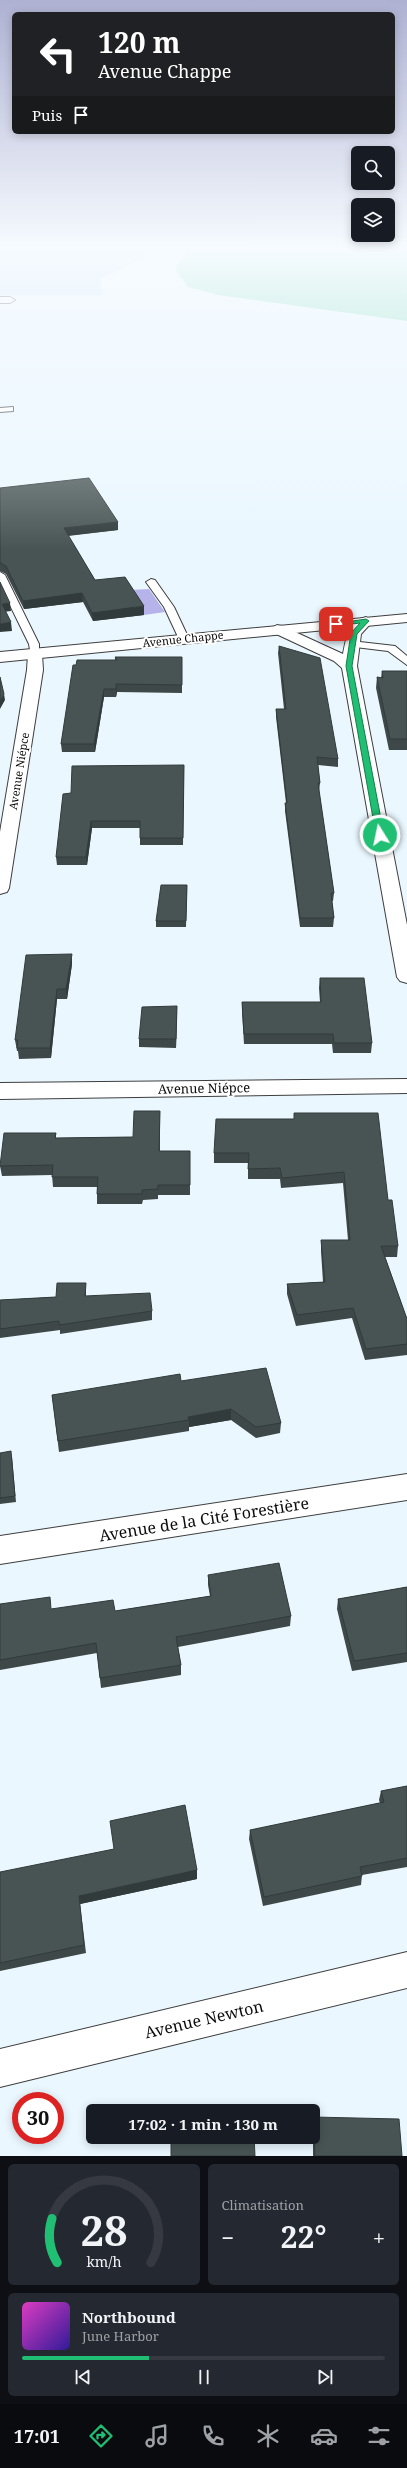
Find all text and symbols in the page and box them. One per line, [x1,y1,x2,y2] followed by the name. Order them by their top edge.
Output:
[98,23,180,61] text: 120 m
[32,28,84,80] icon: left
[98,59,231,83] text: Avenue Chappe
[70,104,92,126] icon: arrive
[32,105,62,125] text: Puis
[351,146,395,242] map controls
[351,146,395,190] button: search
[351,198,395,242] button: layers
[319,607,353,641] pin
[325,613,347,635] icon: arrive
[142,627,224,650] street label: Avenue Chappe
[5,731,32,811] street label: Avenue Niépce
[359,814,401,856] position arrow
[158,1078,250,1098] street label: Avenue Niépce
[98,1492,310,1546] street label: Avenue de la Cité Forestière
[143,1995,265,2043] street label: Avenue Newton
[12,2092,64,2144] speed limit sign: 30
[128,2114,278,2134] text: 17:02 · 1 min · 130 m
[222,2196,304,2214] text: Climatisation
[80,2201,127,2257] text: 28
[281,2216,326,2257] text: 22°
[222,2222,234,2252] text: −
[373,2222,385,2252] text: +
[86,2251,121,2270] text: km/h
[82,2307,176,2327] text: Northbound
[82,2327,159,2345] text: June Harbor
[72,2366,94,2388] icon: previous
[193,2366,215,2388] icon: pause
[314,2366,336,2388] icon: next
[87,2422,115,2450] icon: directions
[143,2422,171,2450] icon: music
[199,2422,227,2450] icon: phone
[254,2422,282,2450] icon: climate
[310,2422,338,2450] icon: car
[365,2422,393,2450] icon: filters
[14,2424,60,2448] text: 17:01

